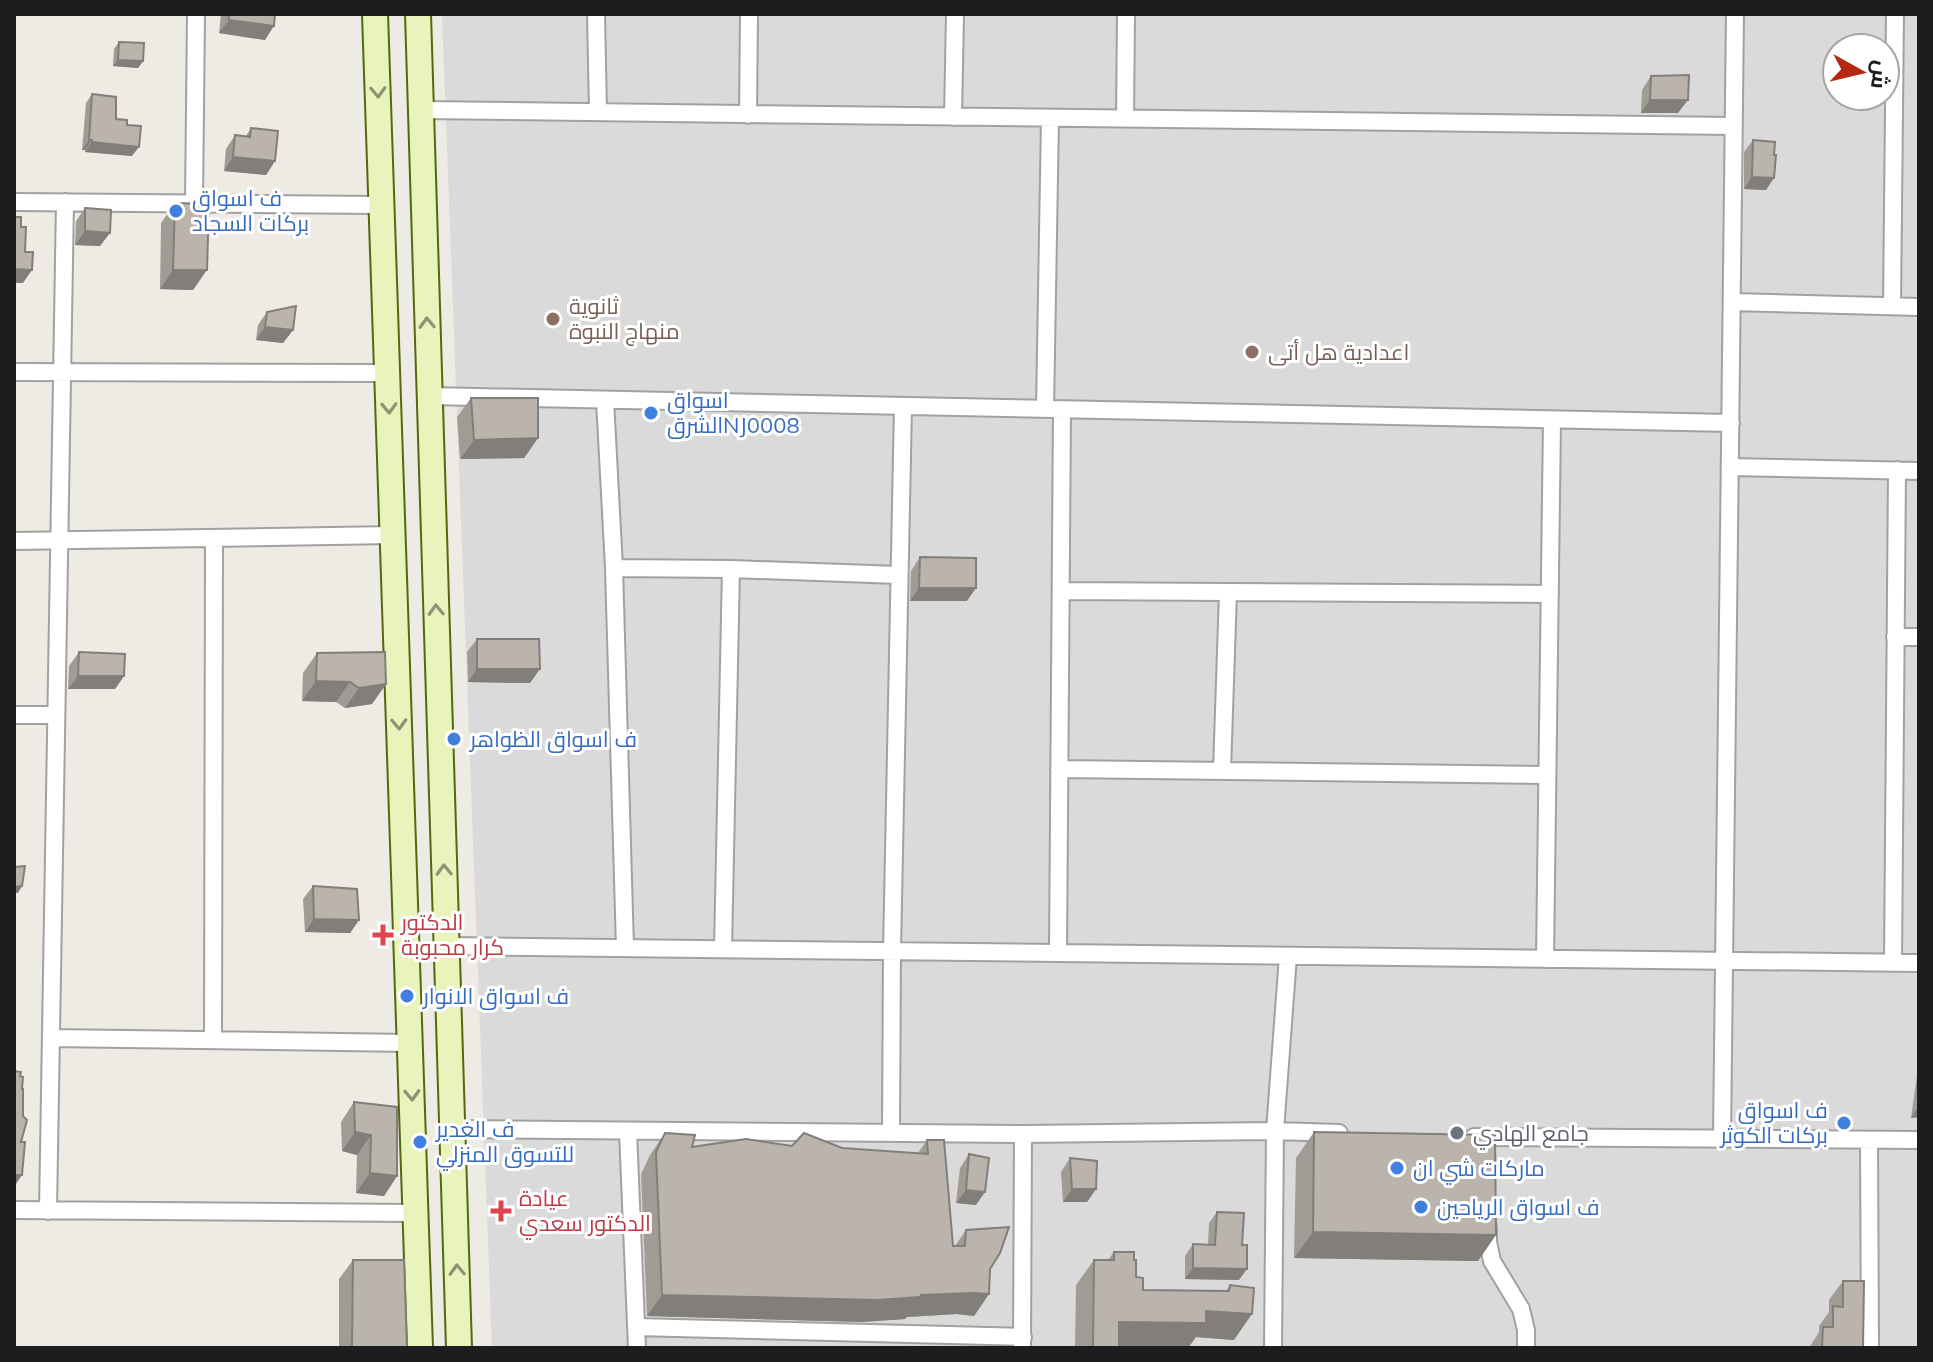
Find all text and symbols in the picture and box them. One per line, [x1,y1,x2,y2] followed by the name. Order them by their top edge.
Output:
[1821,32,1901,112] north arrow
[1865,59,1897,91] text: ش
[370,86,387,99] one-way arrow
[192,184,309,237] place label: ف اسواق بركات السجاد
[167,202,185,220] marker: ف اسواق بركات السجاد
[569,292,680,346] place label: ثانوية منهاج النبوة
[544,310,562,328] marker: ثانوية منهاج النبوة
[419,316,436,328] one-way arrow
[1268,338,1409,366] place label: اعدادية هل أتى
[1243,343,1261,361] marker: اعدادية هل أتى
[667,386,800,439] place label: اسواق الشرقNJ0008
[380,402,397,415] one-way arrow
[642,404,660,422] marker: اسواق الشرقNJ0008
[428,603,445,616] one-way arrow
[391,718,408,731] one-way arrow
[468,725,637,753] place label: ف اسواق الظواهر
[445,730,463,748] marker: ف اسواق الظواهر
[436,863,453,876] one-way arrow
[399,908,504,961] place label: الدكتور كرار محبوبة
[372,924,394,946] marker: الدكتور كرار محبوبة
[421,982,569,1010] place label: ف اسواق الانوار
[398,987,416,1005] marker: ف اسواق الانوار
[403,1089,420,1102] one-way arrow
[1719,1096,1828,1149] place label: ف اسواق بركات الكوثر
[1835,1114,1853,1132] marker: ف اسواق بركات الكوثر
[434,1115,574,1171] place label: ف الغدير للتسوق المنزلي
[1473,1119,1589,1150] place label: جامع الهادي
[1448,1124,1466,1142] marker: جامع الهادي
[411,1133,429,1151] marker: ف الغدير للتسوق المنزلي
[1413,1154,1545,1185] place label: ماركات شي ان
[1388,1159,1406,1177] marker: ماركات شي ان
[519,1184,651,1240] place label: عيادة الدكتور سعدي
[1437,1193,1600,1221] place label: ف اسواق الرياحين
[1412,1198,1430,1216] marker: ف اسواق الرياحين
[490,1200,512,1222] marker: عيادة الدكتور سعدي
[448,1263,466,1276] one-way arrow

